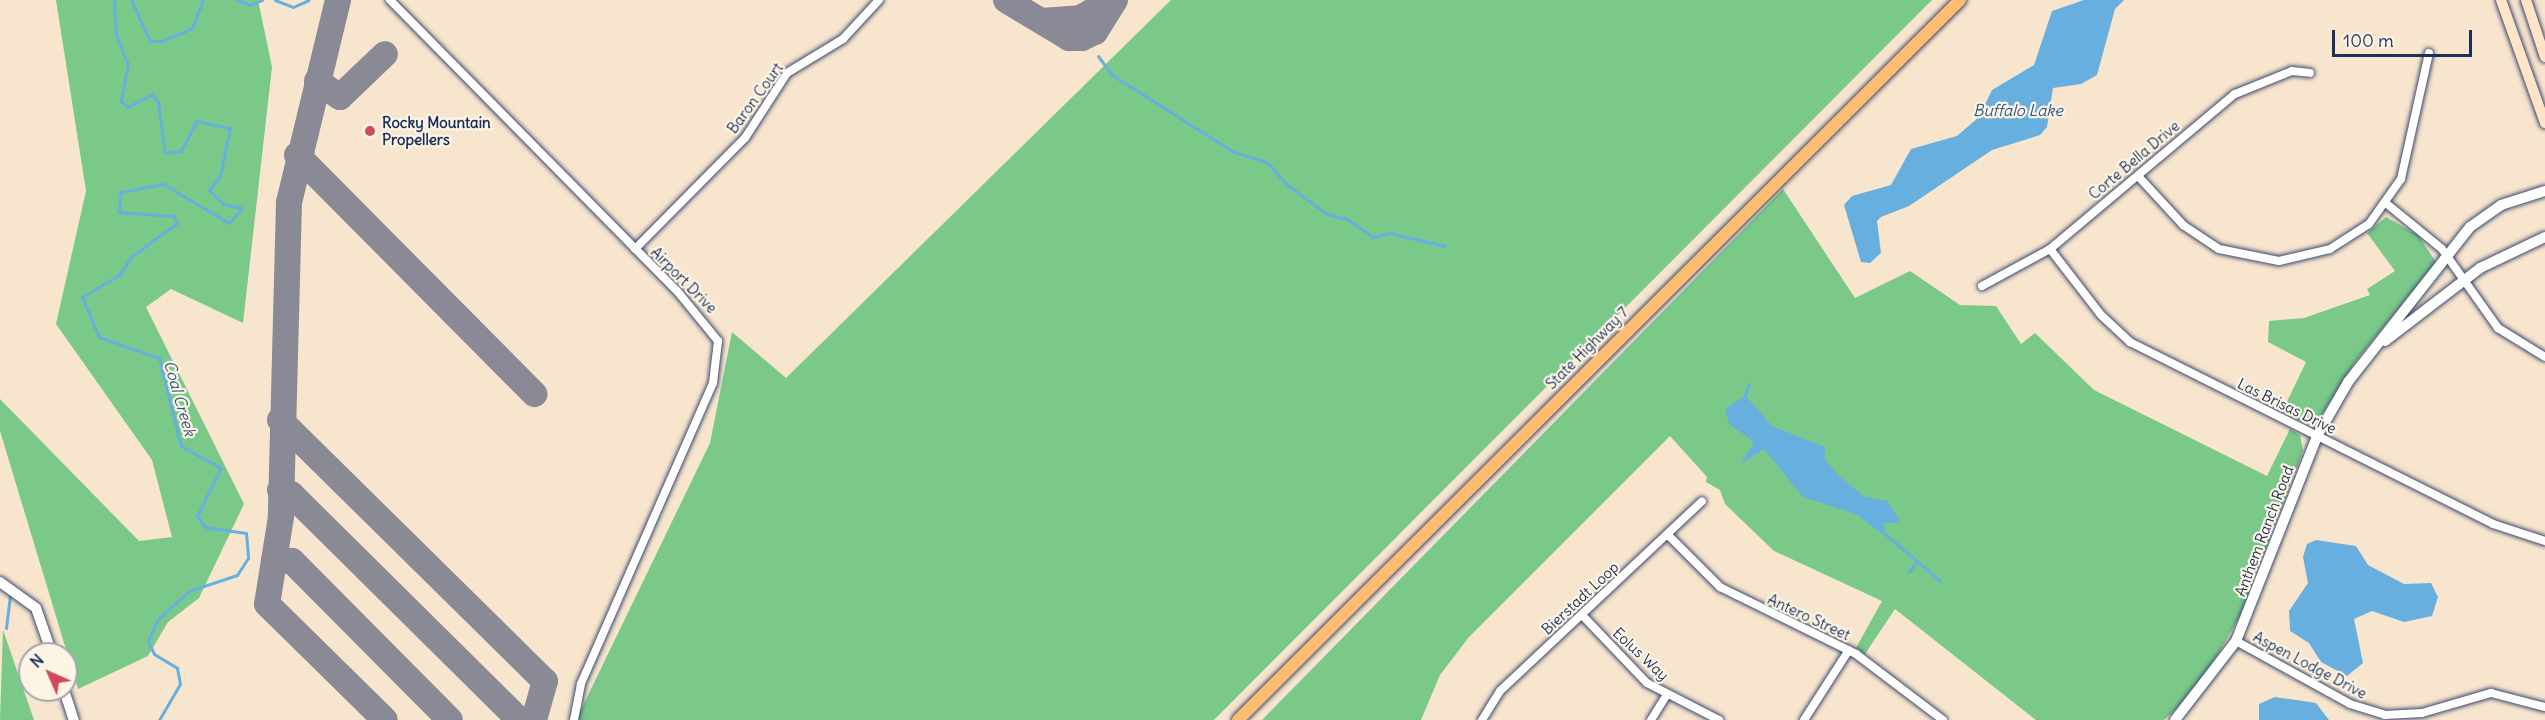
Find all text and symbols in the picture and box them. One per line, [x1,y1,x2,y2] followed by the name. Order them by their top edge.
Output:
[2335,18,2474,56] scale bar
[2343,29,2394,52] text: 100 m
[723,59,787,137] street label: Baron Court
[1973,100,2063,120] water label: Buffalo Lake
[382,113,491,148] place label: Rocky Mountain Propellers
[2085,117,2183,203] street label: Corte Bella Drive
[363,124,377,138] marker: Rocky Mountain Propellers
[647,243,721,317] street label: Airport Drive
[1542,303,1632,393] street label: State Highway 7
[160,358,200,438] water label: Coal Creek
[2235,374,2339,438] street label: Las Brisas Drive
[2231,463,2297,599] street label: Anthem Ranch Road
[1538,558,1622,638] street label: Bierstadt Loop
[1765,590,1853,644] street label: Antero Street
[1609,624,1673,684] street label: Eolus Way
[2250,627,2370,703] street label: Aspen Lodge Drive
[18,642,78,702] north arrow
[26,650,48,672] text: N

